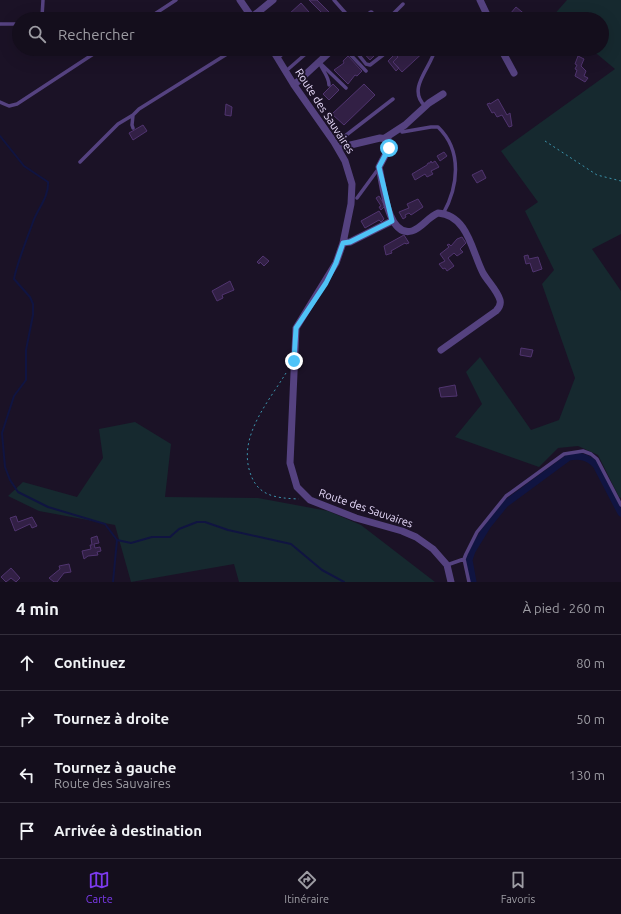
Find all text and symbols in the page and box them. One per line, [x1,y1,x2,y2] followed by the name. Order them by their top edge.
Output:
[12,12,609,56] search box
[26,23,48,45] icon: search
[58,26,135,43] text: Rechercher
[293,66,357,156] street label: Route des Sauvaires
[380,139,398,157] route start
[285,352,303,370] route end
[317,486,415,530] street label: Route des Sauvaires
[16,599,59,618] text: 4 min
[523,601,605,615] text: À pied · 260 m
[16,652,38,674] icon: ahead
[54,654,125,671] text: Continuez
[576,656,605,670] text: 80 m
[16,708,38,730] icon: right
[54,710,169,727] text: Tournez à droite
[576,712,605,726] text: 50 m
[54,759,177,776] text: Tournez à gauche
[16,764,38,786] icon: left
[569,768,605,782] text: 130 m
[54,776,171,790] text: Route des Sauvaires
[16,820,38,842] icon: arrive
[54,822,202,839] text: Arrivée à destination
[86,869,113,905] tab: Carte
[284,869,329,905] tab: Itinéraire
[501,869,535,905] tab: Favoris

